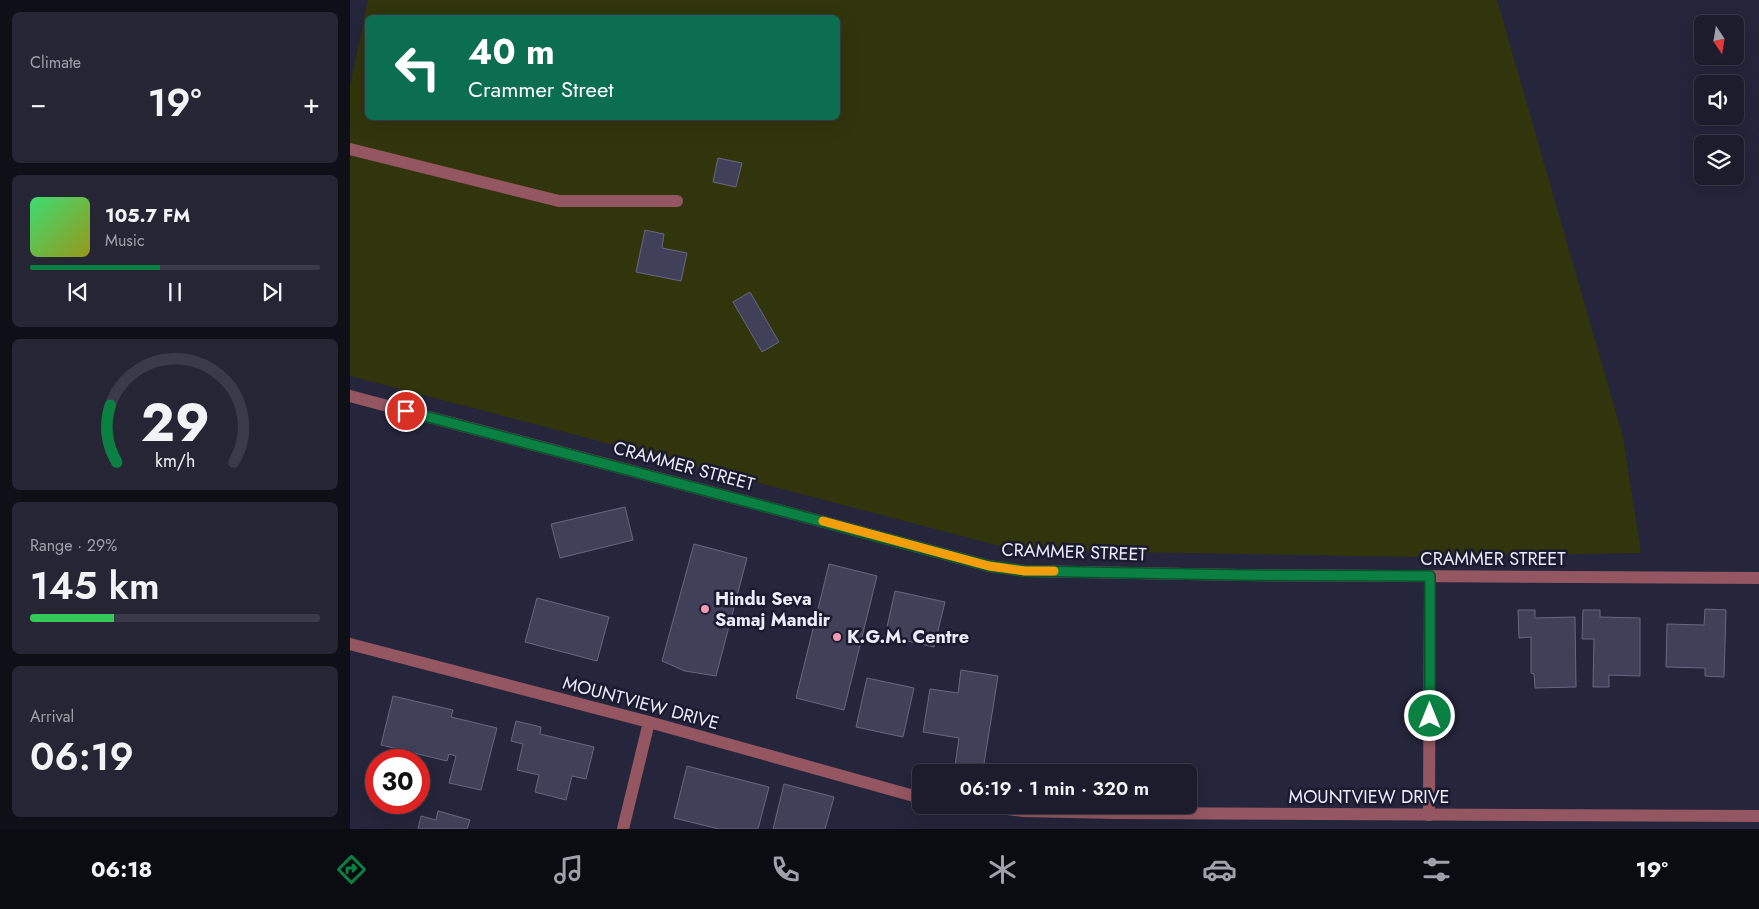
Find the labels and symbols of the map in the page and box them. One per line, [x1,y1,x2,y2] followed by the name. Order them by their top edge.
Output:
[1694,15,1744,65] north arrow
[385,390,427,432] pin
[610,435,758,498] street label: CRAMMER STREET
[1001,536,1148,568] street label: CRAMMER STREET
[1420,546,1566,572] street label: CRAMMER STREET
[715,586,831,633] place label: Hindu Seva Samaj Mandir
[699,603,711,615] marker: Hindu Seva Samaj Mandir
[847,624,969,650] place label: K.G.M. Centre
[831,631,843,643] marker: K.G.M. Centre
[560,670,722,736] street label: MOUNTVIEW DRIVE
[1403,689,1455,741] position arrow
[365,749,430,814] speed limit sign: 30
[1289,784,1449,810] street label: MOUNTVIEW DRIVE

